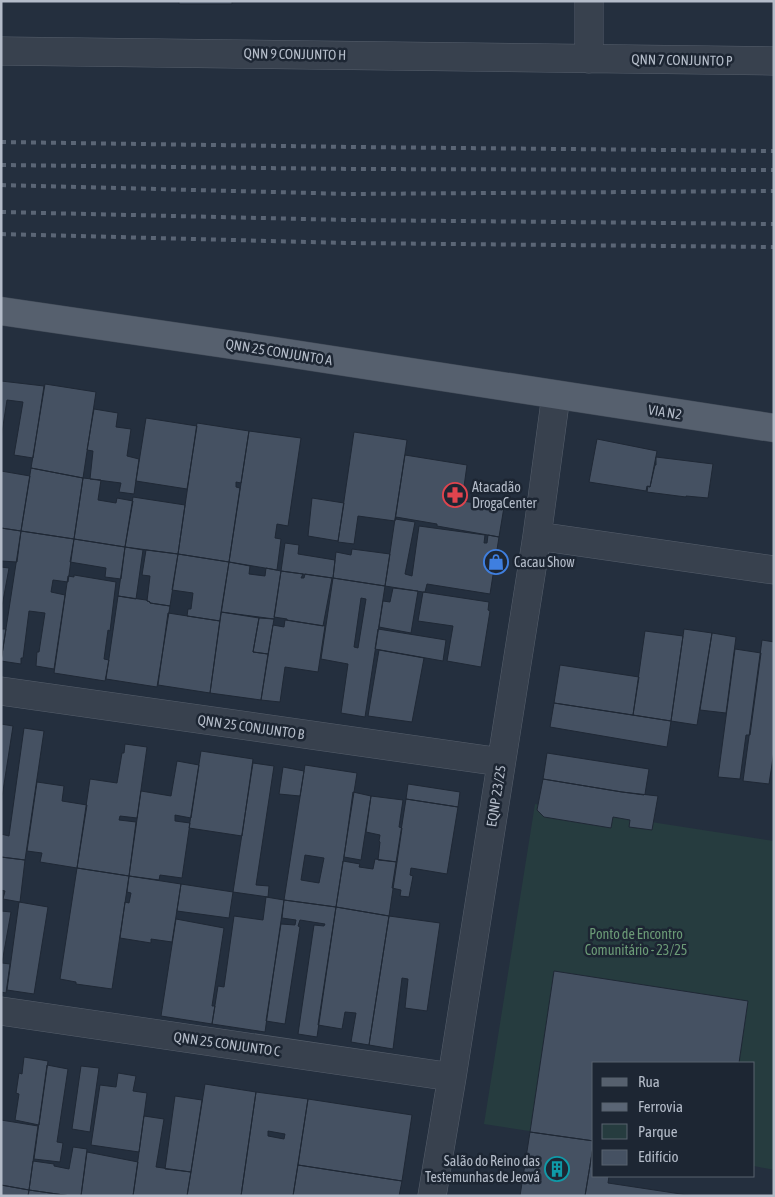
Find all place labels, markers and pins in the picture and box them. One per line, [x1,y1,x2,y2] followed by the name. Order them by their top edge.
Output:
[472,479,537,511] place label: Atacadão DrogaCenter
[442,482,468,508] pharmacy icon: Atacadão DrogaCenter
[483,549,509,575] shop icon: Cacau Show
[514,554,575,570] place label: Cacau Show
[425,1153,540,1185] place label: Salão do Reino das Testemunhas de Jeová
[544,1156,570,1182] building icon: Salão do Reino das Testemunhas de Jeová

